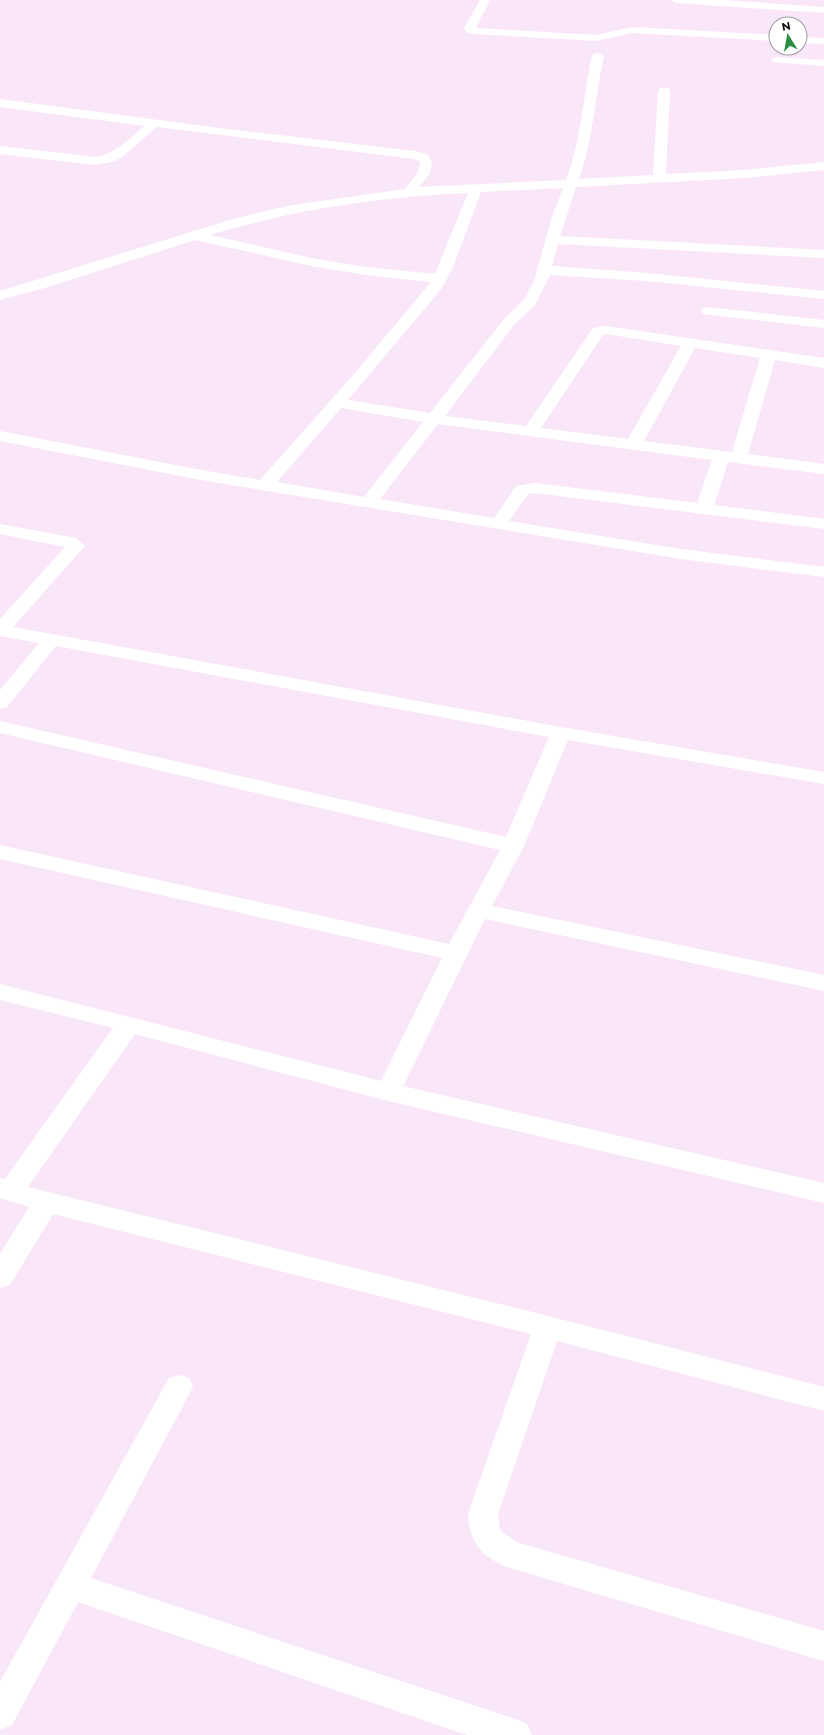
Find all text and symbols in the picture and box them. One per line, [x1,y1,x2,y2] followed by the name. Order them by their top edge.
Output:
[768,16,808,56] north arrow
[780,18,792,34] text: N

